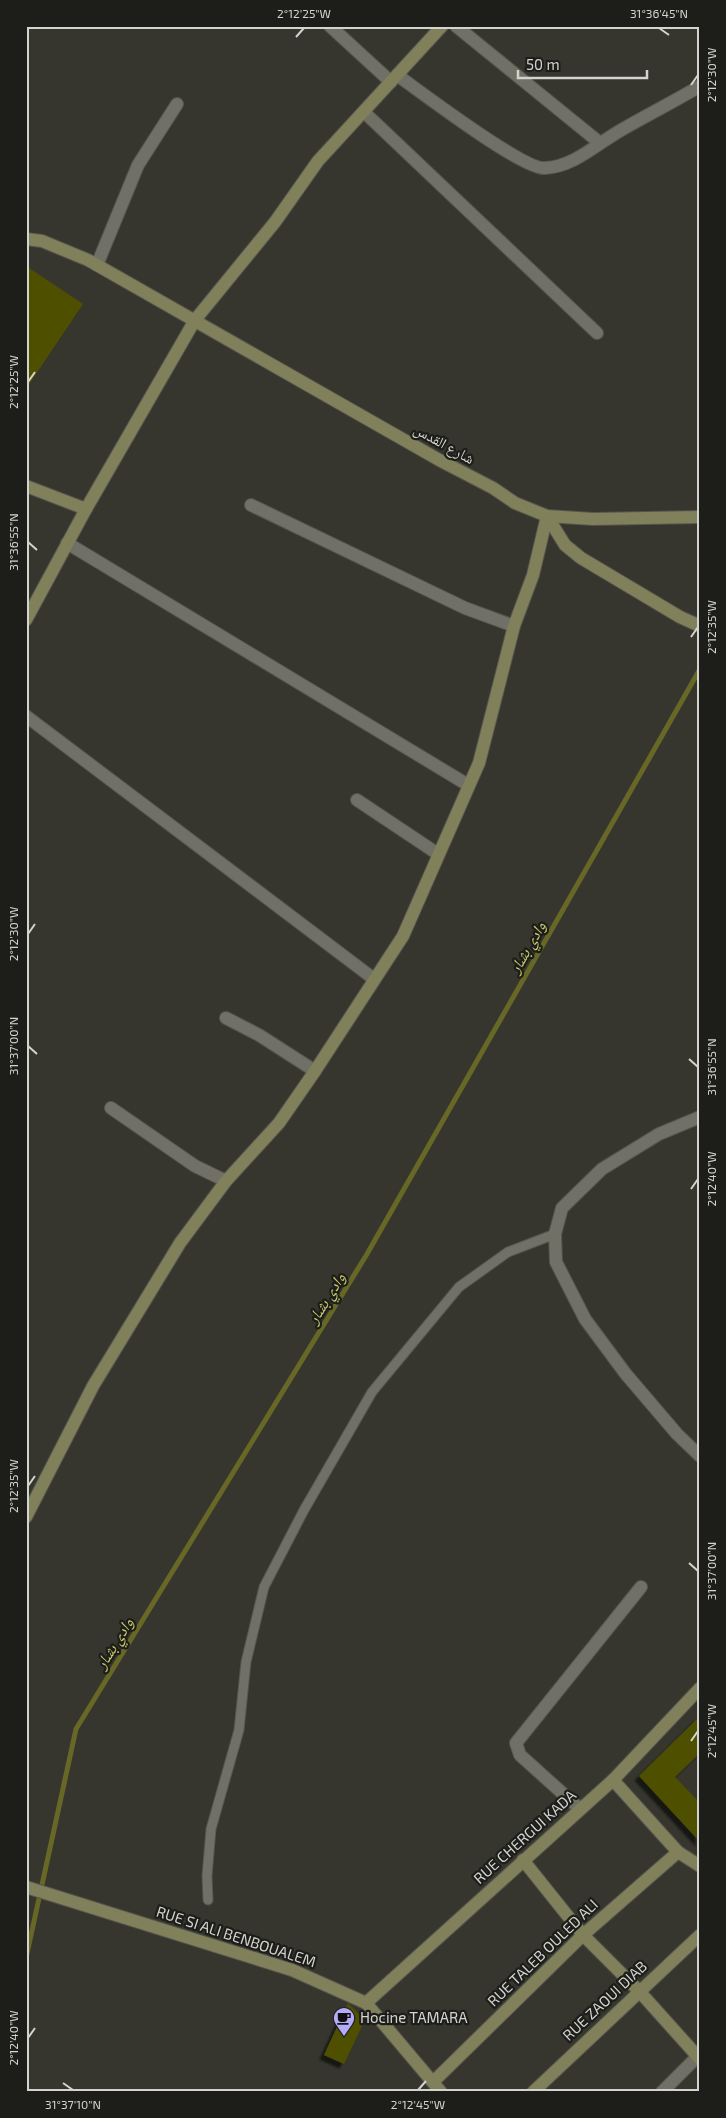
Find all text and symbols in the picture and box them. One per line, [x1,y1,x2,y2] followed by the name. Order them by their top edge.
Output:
[277,6,331,20] text: 2°12'25"W
[630,6,688,20] text: 31°36'45"N
[518,48,647,80] scale bar
[704,48,718,102] text: 2°12'30"W
[526,55,560,73] text: 50 m
[6,355,20,409] text: 2°12'25"W
[410,419,478,469] street label: شارع القدس
[6,513,20,571] text: 31°36'55"N
[704,600,718,654] text: 2°12'35"W
[6,907,20,961] text: 2°12'30"W
[504,917,553,979] water label: وادي بشار
[6,1017,20,1075] text: 31°37'00"N
[704,1038,718,1096] text: 31°36'55"N
[704,1151,718,1207] text: 2°12'40"W
[302,1268,352,1330] water label: وادي بشار
[6,1459,20,1513] text: 2°12'35"W
[704,1542,718,1600] text: 31°37'00"N
[90,1613,140,1675] water label: وادي بشار
[704,1704,718,1758] text: 2°12'45"W
[469,1785,580,1887] street label: RUE CHERGUI KADA
[483,1895,601,2010] street label: RUE TALEB OULED ALI
[154,1902,318,1970] street label: RUE SI ALI BENBOUALEM
[558,1957,650,2044] street label: RUE ZAOUI DIAB
[332,2006,356,2037] cafe icon: Hocine TAMARA
[360,2008,468,2026] place label: Hocine TAMARA
[6,2010,20,2066] text: 2°12'40"W
[45,2097,101,2111] text: 31°37'10"N
[391,2097,445,2111] text: 2°12'45"W

